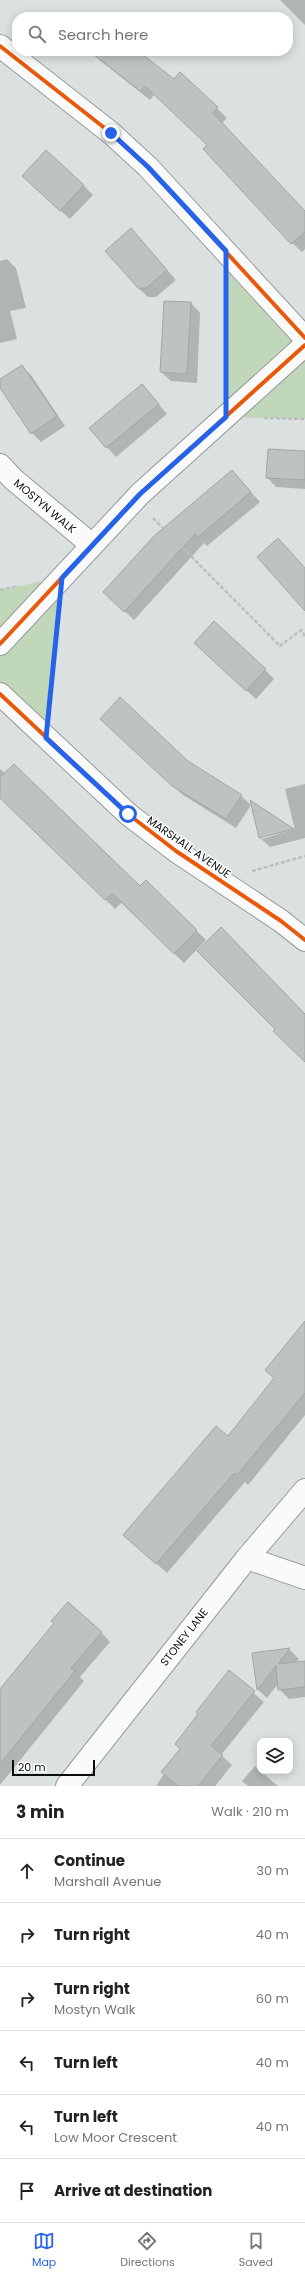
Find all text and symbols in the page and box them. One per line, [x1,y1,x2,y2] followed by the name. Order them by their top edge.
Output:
[12,12,293,56] search box
[26,23,48,45] icon: search
[58,24,148,45] text: Search here
[102,124,120,142] route end
[10,475,80,537] street label: MOSTYN WALK
[119,805,137,823] route start
[144,812,234,882] street label: MARSHALL AVENUE
[156,1605,212,1669] street label: STONEY LANE
[257,1738,293,1774] map controls
[257,1738,293,1774] button: layers
[12,1758,95,1777] scale bar
[18,1759,46,1775] text: 20 m
[16,1800,64,1824] text: 3 min
[211,1802,289,1821] text: Walk · 210 m
[54,1850,125,1871] text: Continue
[16,1860,38,1882] icon: ahead
[256,1861,289,1880] text: 30 m
[54,1872,161,1891] text: Marshall Avenue
[16,1924,38,1946] icon: right
[54,1924,130,1945] text: Turn right
[256,1925,289,1944] text: 40 m
[54,1978,130,1999] text: Turn right
[16,1988,38,2010] icon: right
[256,1989,289,2008] text: 60 m
[54,2000,136,2019] text: Mostyn Walk
[16,2052,38,2074] icon: left
[54,2052,118,2073] text: Turn left
[256,2053,289,2072] text: 40 m
[54,2106,118,2127] text: Turn left
[16,2116,38,2138] icon: left
[256,2117,289,2136] text: 40 m
[54,2128,177,2147] text: Low Moor Crescent
[16,2180,38,2202] icon: arrive
[54,2180,212,2201] text: Arrive at destination
[32,2230,56,2271] tab: Map
[120,2230,175,2271] tab: Directions
[239,2230,273,2271] tab: Saved

